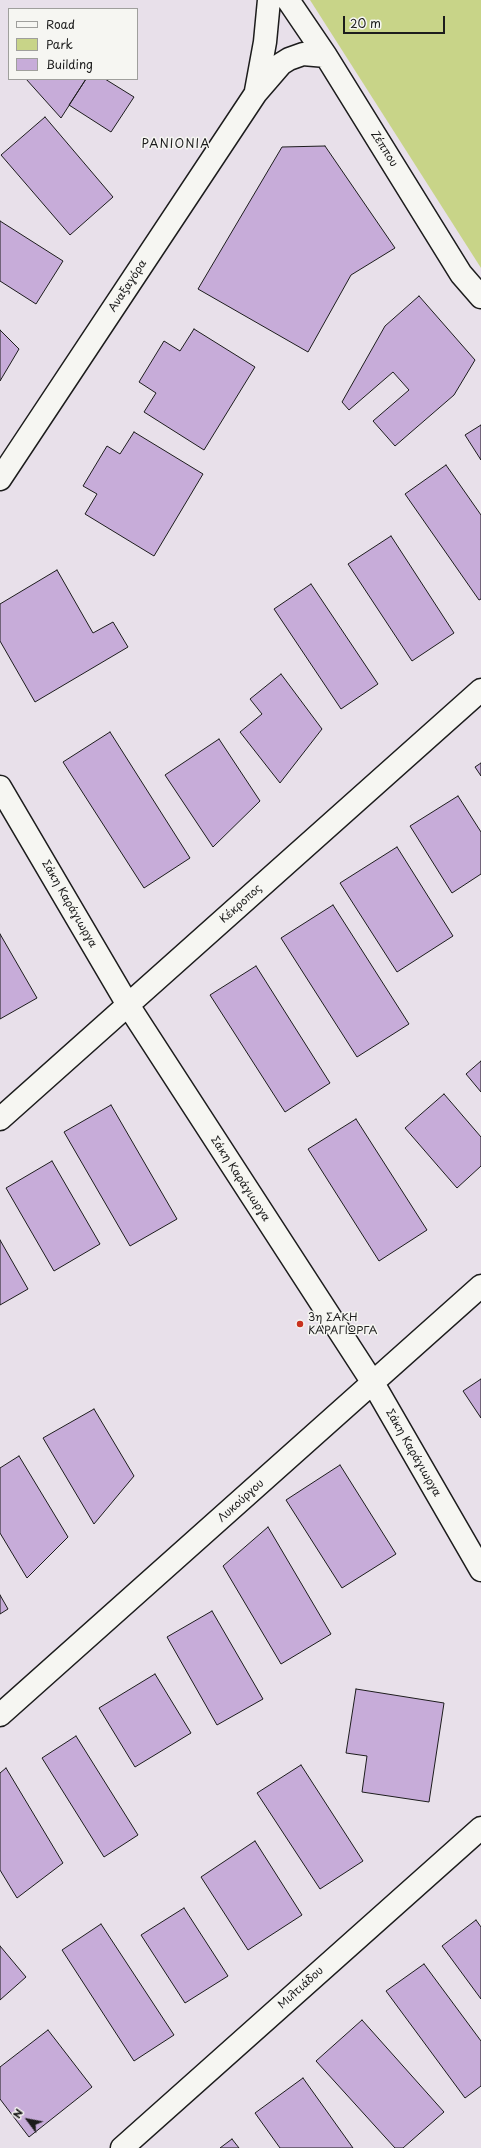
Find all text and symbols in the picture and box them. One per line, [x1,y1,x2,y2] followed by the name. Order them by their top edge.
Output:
[8,8,138,80] legend
[345,8,447,34] scale bar
[350,14,381,32] text: 20 m
[46,15,75,33] text: Road
[46,35,73,53] text: Park
[46,55,93,73] text: Building
[368,129,400,169] street label: Ζέππου
[142,138,210,152] district label: PANIONIA
[106,257,150,315] street label: Αναξαγόρα
[39,858,99,950] street label: Σάκη Καράγιωργα
[217,882,265,926] street label: Κέκροπος
[208,1134,272,1224] street label: Σάκη Καράγιωργα
[308,1311,377,1337] place label: 3η ΣΑΚΗ ΚΑΡΑΓΙΩΡΓΑ
[295,1319,305,1329] marker: 3η ΣΑΚΗ ΚΑΡΑΓΙΩΡΓΑ
[383,1407,443,1499] street label: Σάκη Καράγιωργα
[215,1477,267,1525] street label: Λυκούργου
[276,1964,326,2012] street label: Μιλτιάδου
[8,2100,48,2140] north arrow
[8,2105,27,2122] text: N

